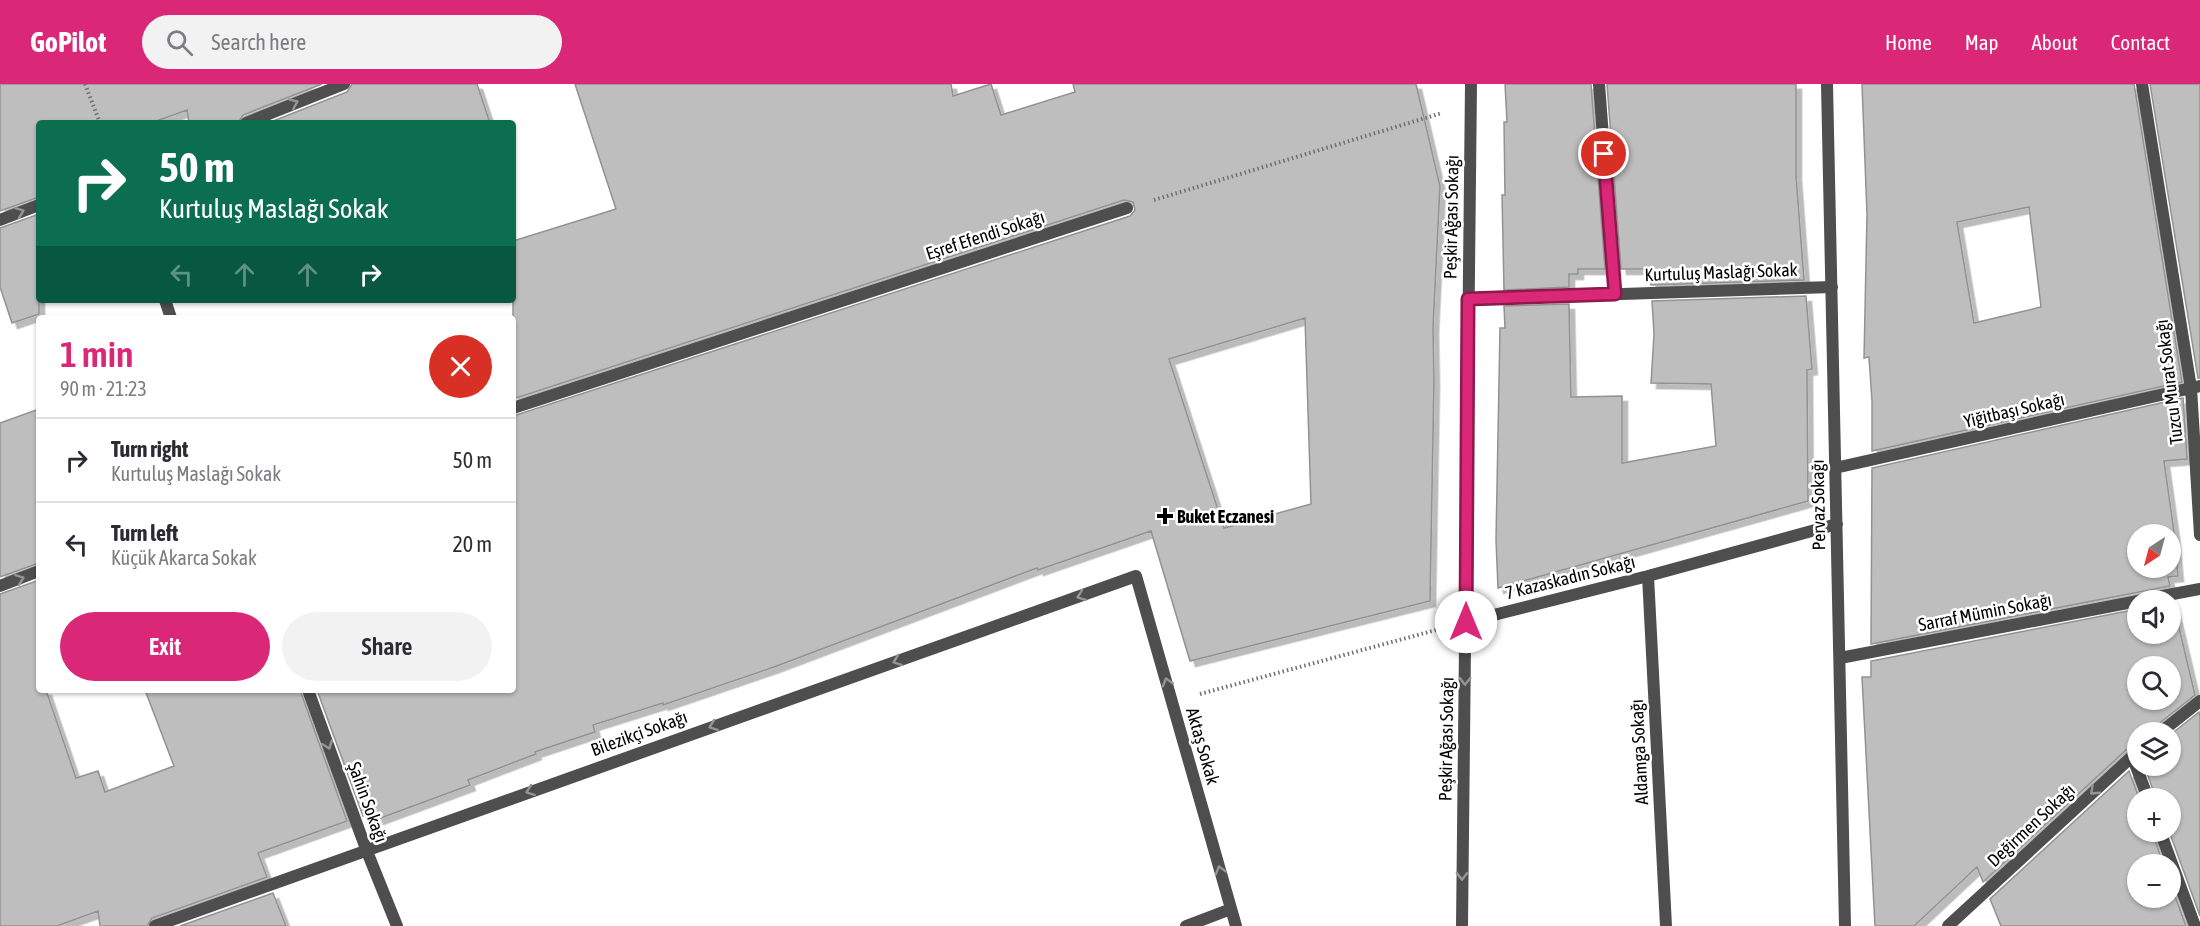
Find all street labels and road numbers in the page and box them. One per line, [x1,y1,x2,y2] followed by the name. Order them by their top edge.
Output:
[1439,155,1463,279] street label: Peşkir Ağası Sokağı
[923,206,1047,264] street label: Eşref Efendi Sokağı
[1644,259,1798,285] street label: Kurtuluş Maslağı Sokak
[2151,318,2187,446] street label: Tuzcu Murat Sokağı
[1962,388,2066,432] street label: Yiğitbaşı Sokağı
[1807,459,1829,551] street label: Pervaz Sokağı
[1503,551,1637,603] street label: 7 Kazaskadın Sokağı
[1917,589,2053,635] street label: Sarraf Mümin Sokağı
[1434,677,1458,801] street label: Peşkir Ağası Sokağı
[1626,699,1652,805] street label: Aldamga Sokağı
[1182,705,1224,787] street label: Aktaş Sokak
[588,706,690,760] street label: Bilezikçi Sokağı
[344,759,392,845] street label: Şahin Sokağı
[1983,779,2079,871] street label: Değirmen Sokağı

